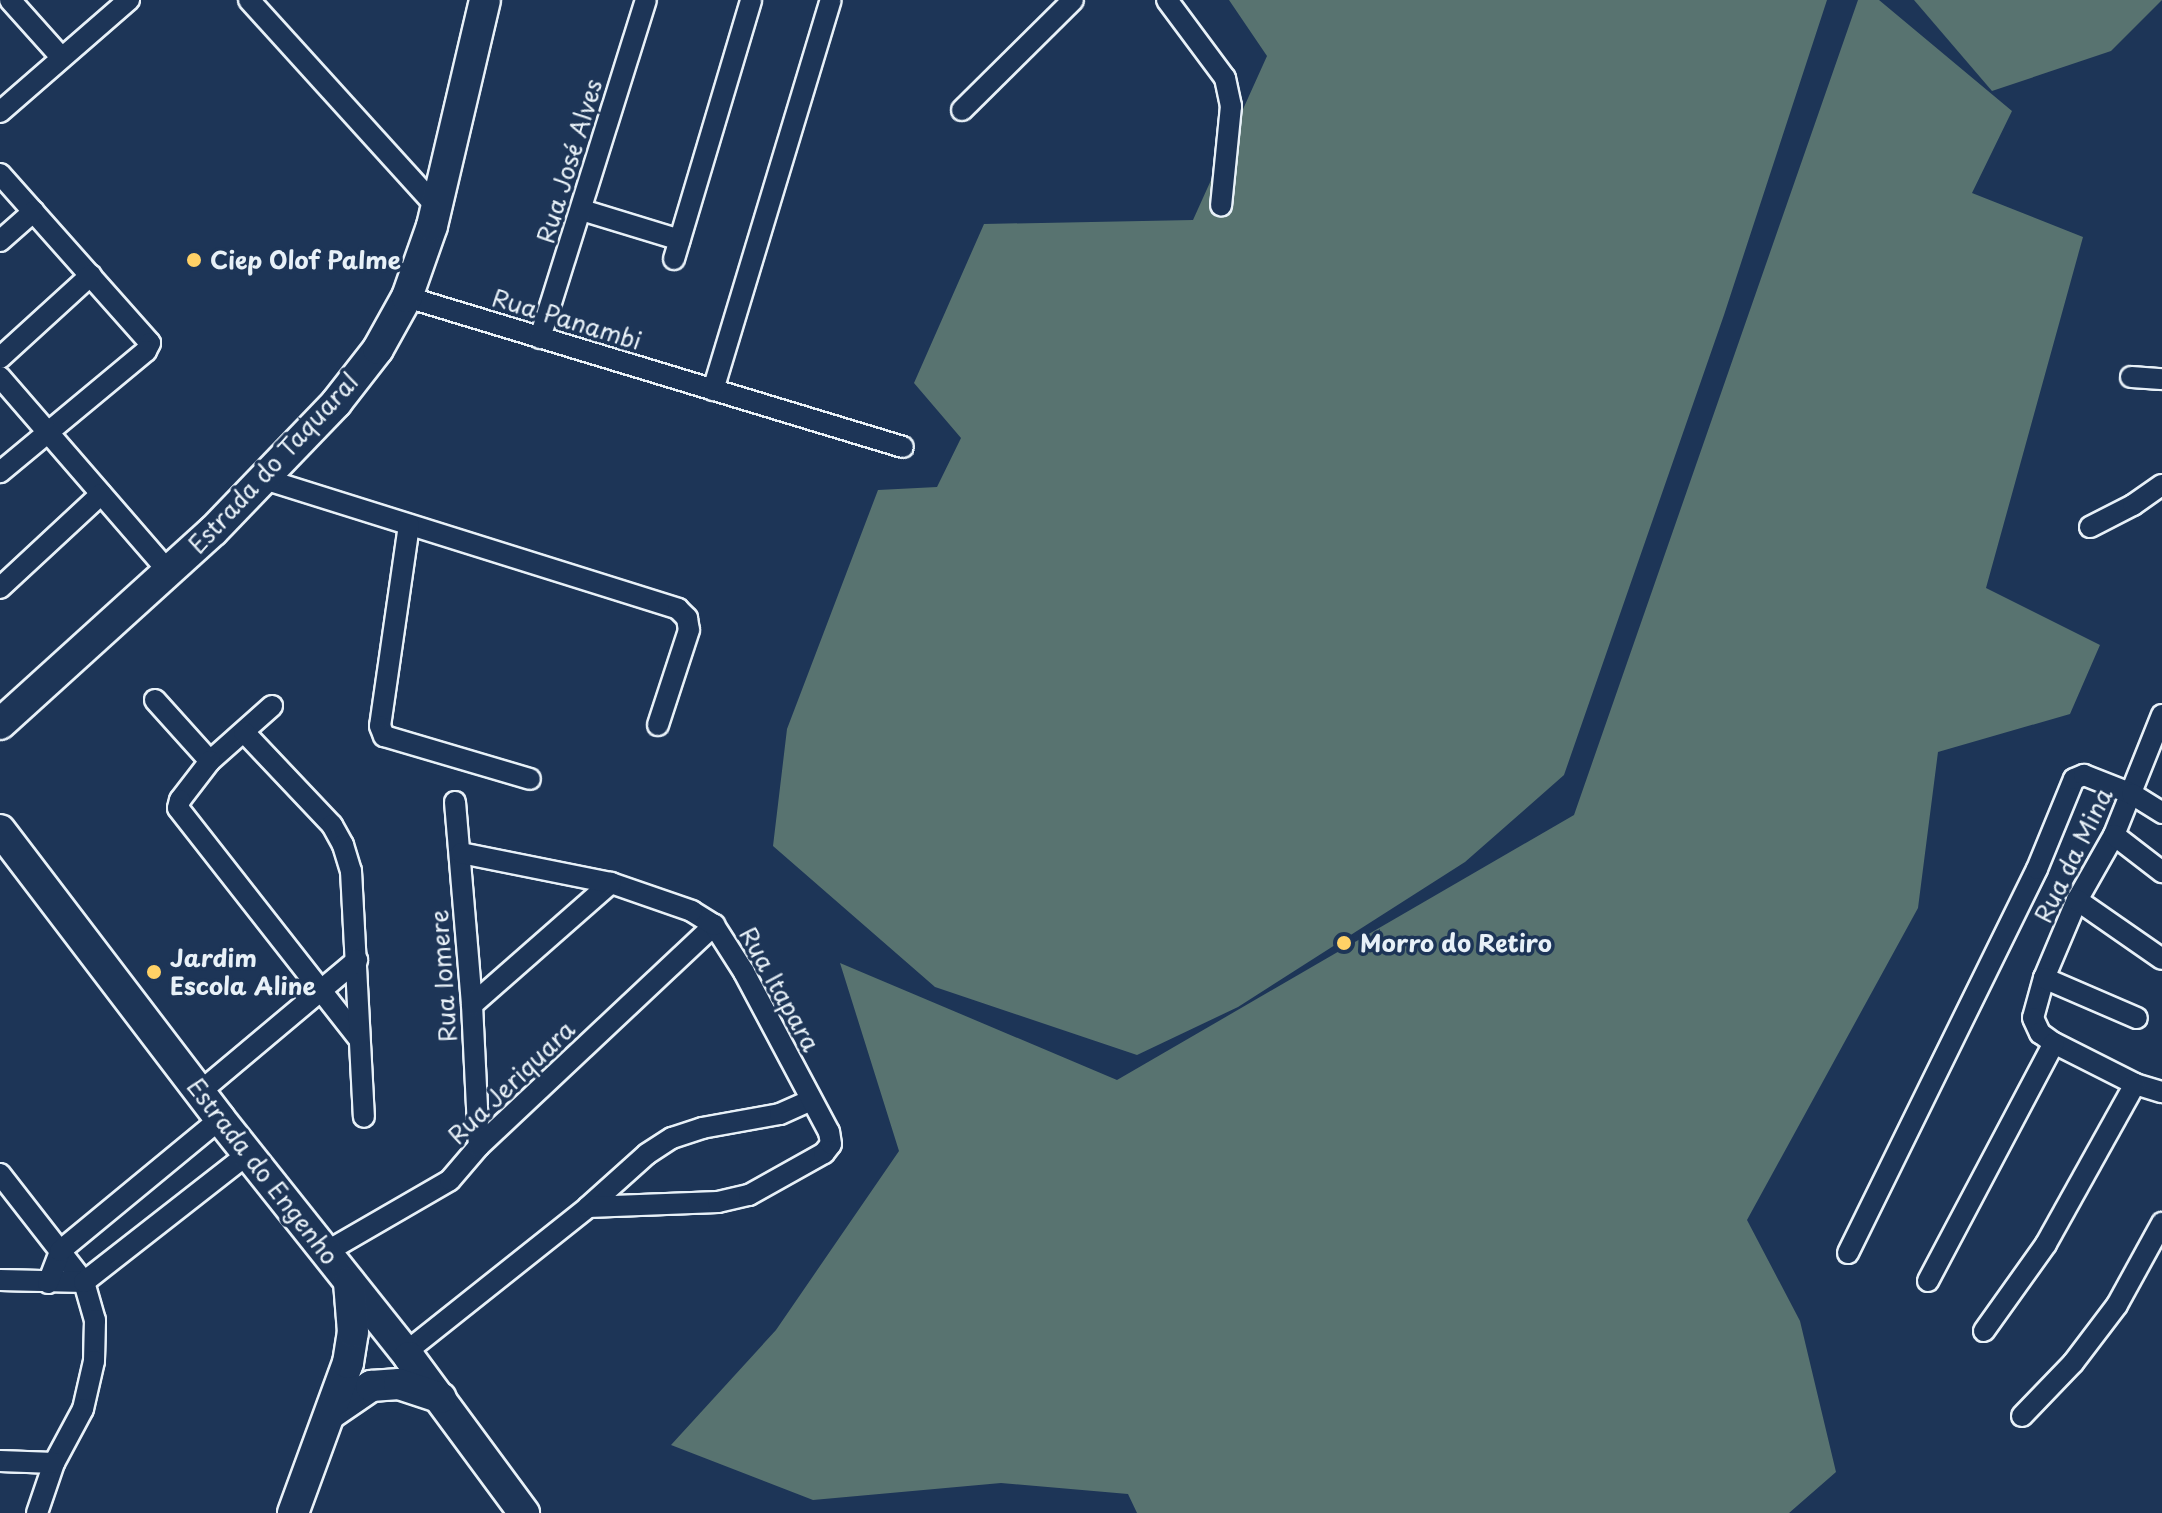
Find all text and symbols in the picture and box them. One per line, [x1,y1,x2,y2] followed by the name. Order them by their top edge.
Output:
[530,75,608,247] street label: Rua José Alves
[210,246,403,274] place label: Ciep Olof Palme
[185,251,203,269] marker: Ciep Olof Palme
[488,282,646,356] street label: Rua Panambi
[182,367,364,559] street label: Estrada do Taquaral
[2027,782,2119,928] street label: Rua da Mina
[424,909,462,1043] street label: Rua Iomere
[734,921,826,1057] street label: Rua Itapara
[1360,929,1552,957] place label: Morro do Retiro
[1335,934,1353,952] marker: Morro do Retiro
[170,944,315,1000] place label: Jardim Escola Aline
[145,963,163,981] marker: Jardim Escola Aline
[442,1015,580,1149] street label: Rua Jeriquara
[181,1072,345,1270] street label: Estrada do Engenho

